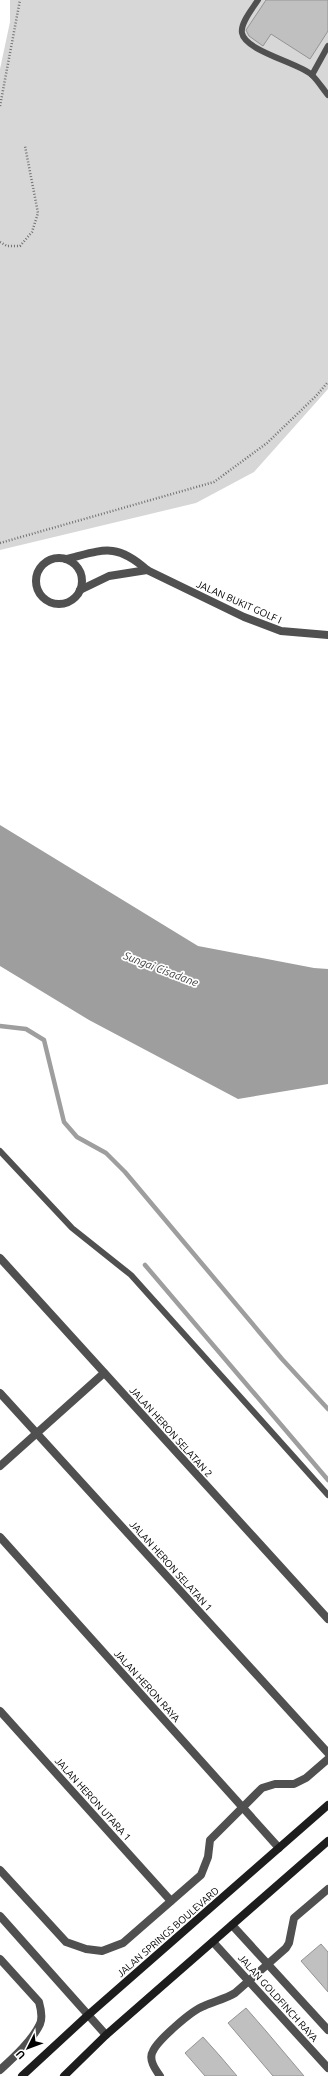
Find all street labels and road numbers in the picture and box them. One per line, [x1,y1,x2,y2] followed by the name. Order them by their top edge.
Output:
[195,578,283,626] street label: JALAN BUKIT GOLF I
[128,1385,214,1479] street label: JALAN HERON SELATAN 2
[128,1519,214,1613] street label: JALAN HERON SELATAN 1
[112,1648,182,1724] street label: JALAN HERON RAYA
[53,1755,133,1843] street label: JALAN HERON UTARA 1
[115,1885,221,1979] street label: JALAN SPRINGS BOULEVARD
[236,1952,320,2044] street label: JALAN GOLDFINCH RAYA

